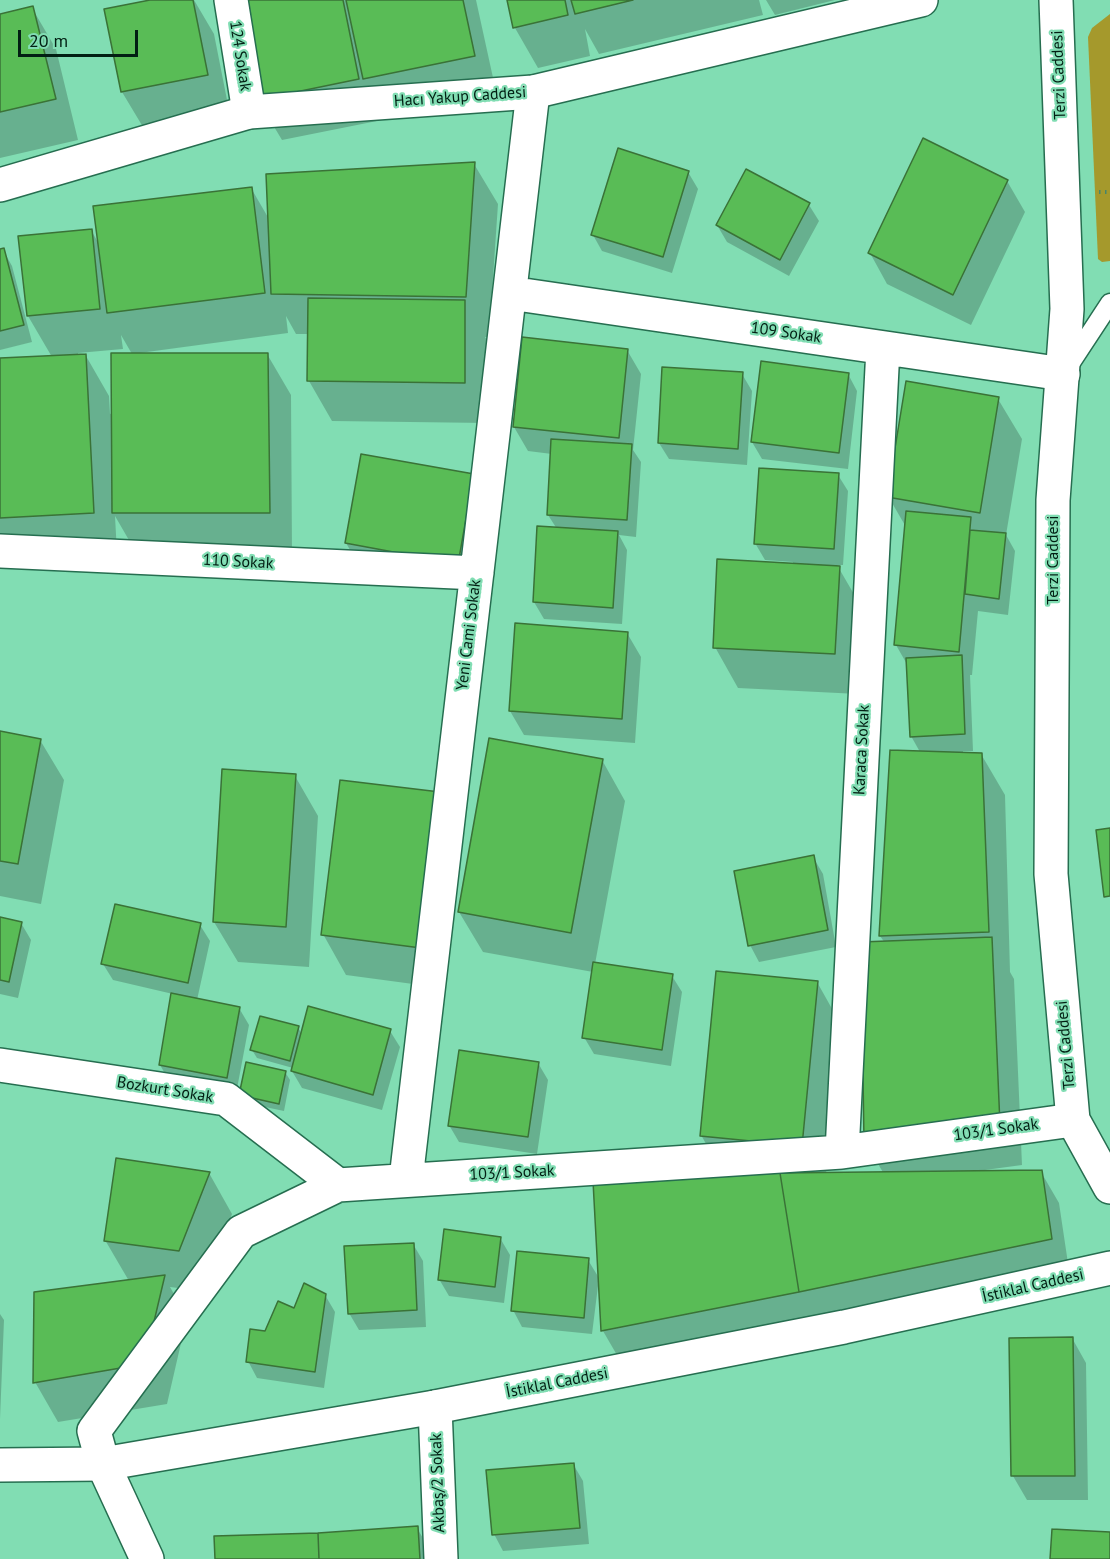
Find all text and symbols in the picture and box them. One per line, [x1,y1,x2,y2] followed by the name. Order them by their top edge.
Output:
[21,18,141,56] scale bar
[225,20,255,92] street label: 124 Sokak
[29,29,68,52] text: 20 m
[1048,30,1070,120] street label: Terzi Caddesi
[393,83,527,111] street label: Hacı Yakup Caddesi
[750,319,822,347] street label: 109 Sokak
[1043,515,1063,605] street label: Terzi Caddesi
[202,551,274,573] street label: 110 Sokak
[453,578,485,692] street label: Yeni Cami Sokak
[850,704,874,796] street label: Karaca Sokak
[1053,1000,1079,1090] street label: Terzi Caddesi
[116,1073,214,1107] street label: Bozkurt Sokak
[953,1115,1039,1145] street label: 103/1 Sokak
[469,1161,555,1185] street label: 103/1 Sokak
[980,1265,1086,1307] street label: İstiklal Caddesi
[504,1364,610,1402] street label: İstiklal Caddesi
[427,1433,449,1533] street label: Akbaş/2 Sokak

